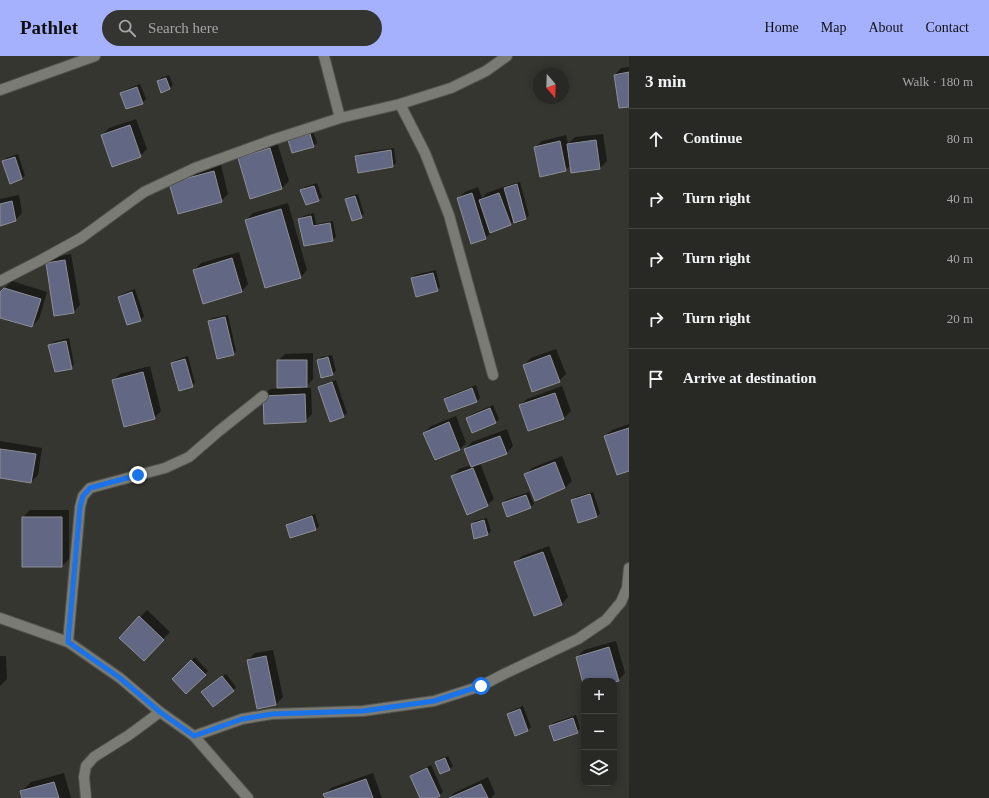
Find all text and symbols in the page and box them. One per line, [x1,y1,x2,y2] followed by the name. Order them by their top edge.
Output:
[102,10,382,46] search box
[20,17,78,38] text: Pathlet
[116,17,138,39] icon: search
[148,20,218,36] text: Search here
[765,20,799,35] text: Home
[821,20,846,35] text: Map
[868,20,903,35] text: About
[925,20,969,35] text: Contact
[533,68,569,104] north arrow
[645,72,686,91] text: 3 min
[902,74,973,89] text: Walk · 180 m
[645,128,667,150] icon: ahead
[683,130,742,146] text: Continue
[947,131,973,146] text: 80 m
[645,188,667,210] icon: right
[683,190,750,206] text: Turn right
[947,191,973,206] text: 40 m
[645,248,667,270] icon: right
[683,250,750,266] text: Turn right
[947,251,973,266] text: 40 m
[645,308,667,330] icon: right
[683,310,750,326] text: Turn right
[947,311,973,326] text: 20 m
[645,368,667,390] icon: arrive
[683,370,816,386] text: Arrive at destination
[129,466,147,484] route end
[472,677,490,695] route start
[581,678,617,786] map controls
[581,678,617,714] button: +
[581,714,617,750] button: −
[581,750,617,786] button: layers

